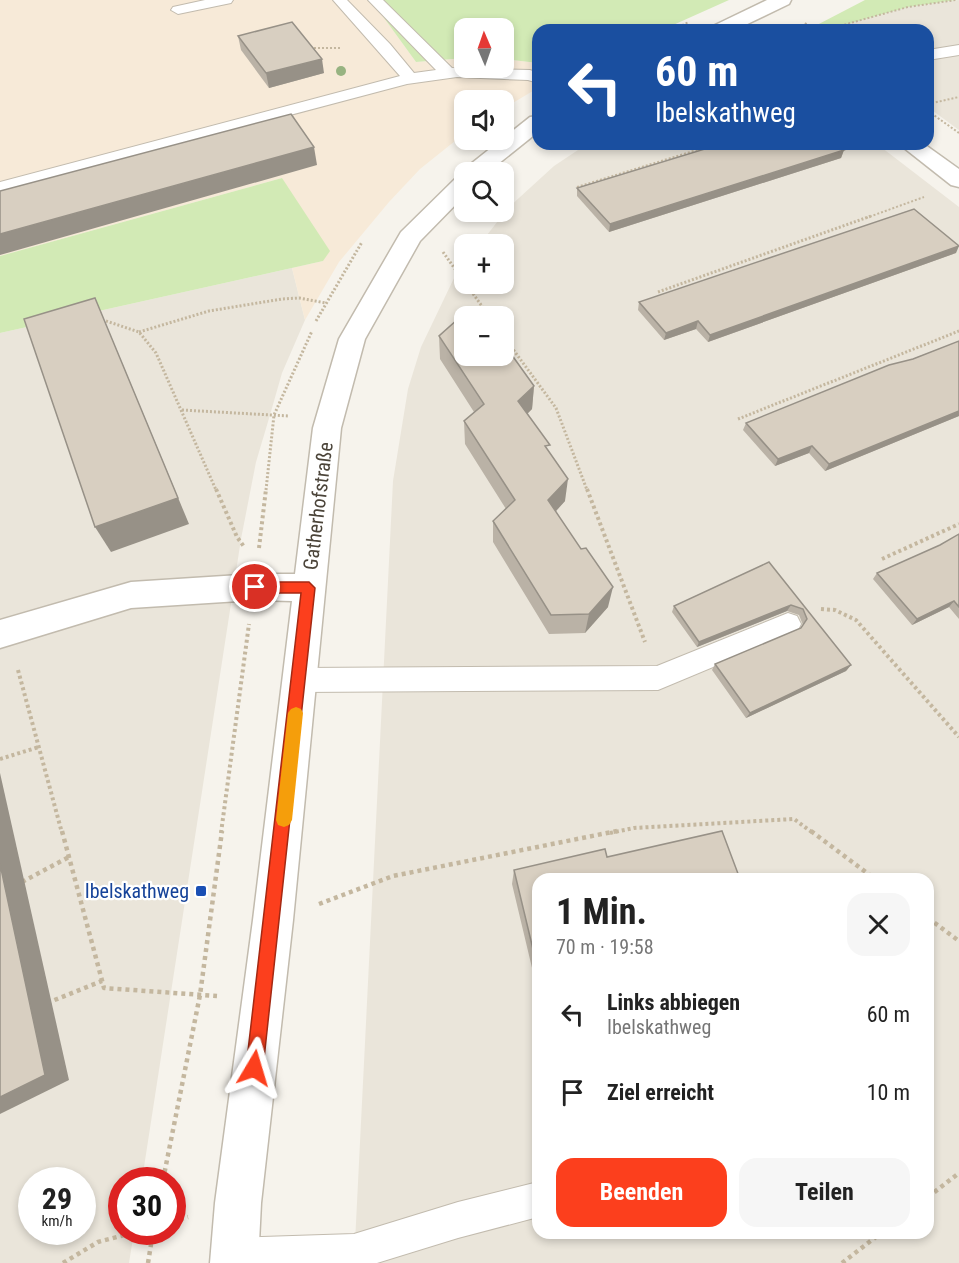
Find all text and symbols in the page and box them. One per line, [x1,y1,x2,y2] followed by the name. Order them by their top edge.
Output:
[454,18,514,78] north arrow
[454,18,514,366] map controls
[655,47,738,96] text: 60 m
[556,48,634,126] icon: left
[454,90,514,150] button: sound
[655,97,796,129] text: Ibelskathweg
[454,162,514,222] button: search
[454,234,514,294] button: +
[454,306,514,366] button: −
[298,441,338,571] street label: Gatherhofstraße
[229,561,280,612] pin
[238,570,271,603] icon: arrive
[85,879,189,903] place label: Ibelskathweg
[194,884,208,898] marker: Ibelskathweg
[556,891,647,933] text: 1 Min.
[847,893,910,956] button: close
[556,935,654,959] text: 70 m · 19:58
[607,990,740,1015] text: Links abbiegen
[556,998,589,1031] icon: left
[867,1002,910,1027] text: 60 m
[607,1015,711,1039] text: Ibelskathweg
[222,1036,286,1100] position arrow
[556,1076,589,1109] icon: arrive
[607,1080,714,1105] text: Ziel erreicht
[867,1080,910,1105] text: 10 m
[556,1158,727,1227] button: Beenden
[739,1158,910,1227] button: Teilen
[108,1167,186,1245] speed limit sign: 30
[42,1181,72,1216] text: 29
[42,1212,72,1230] text: km/h

